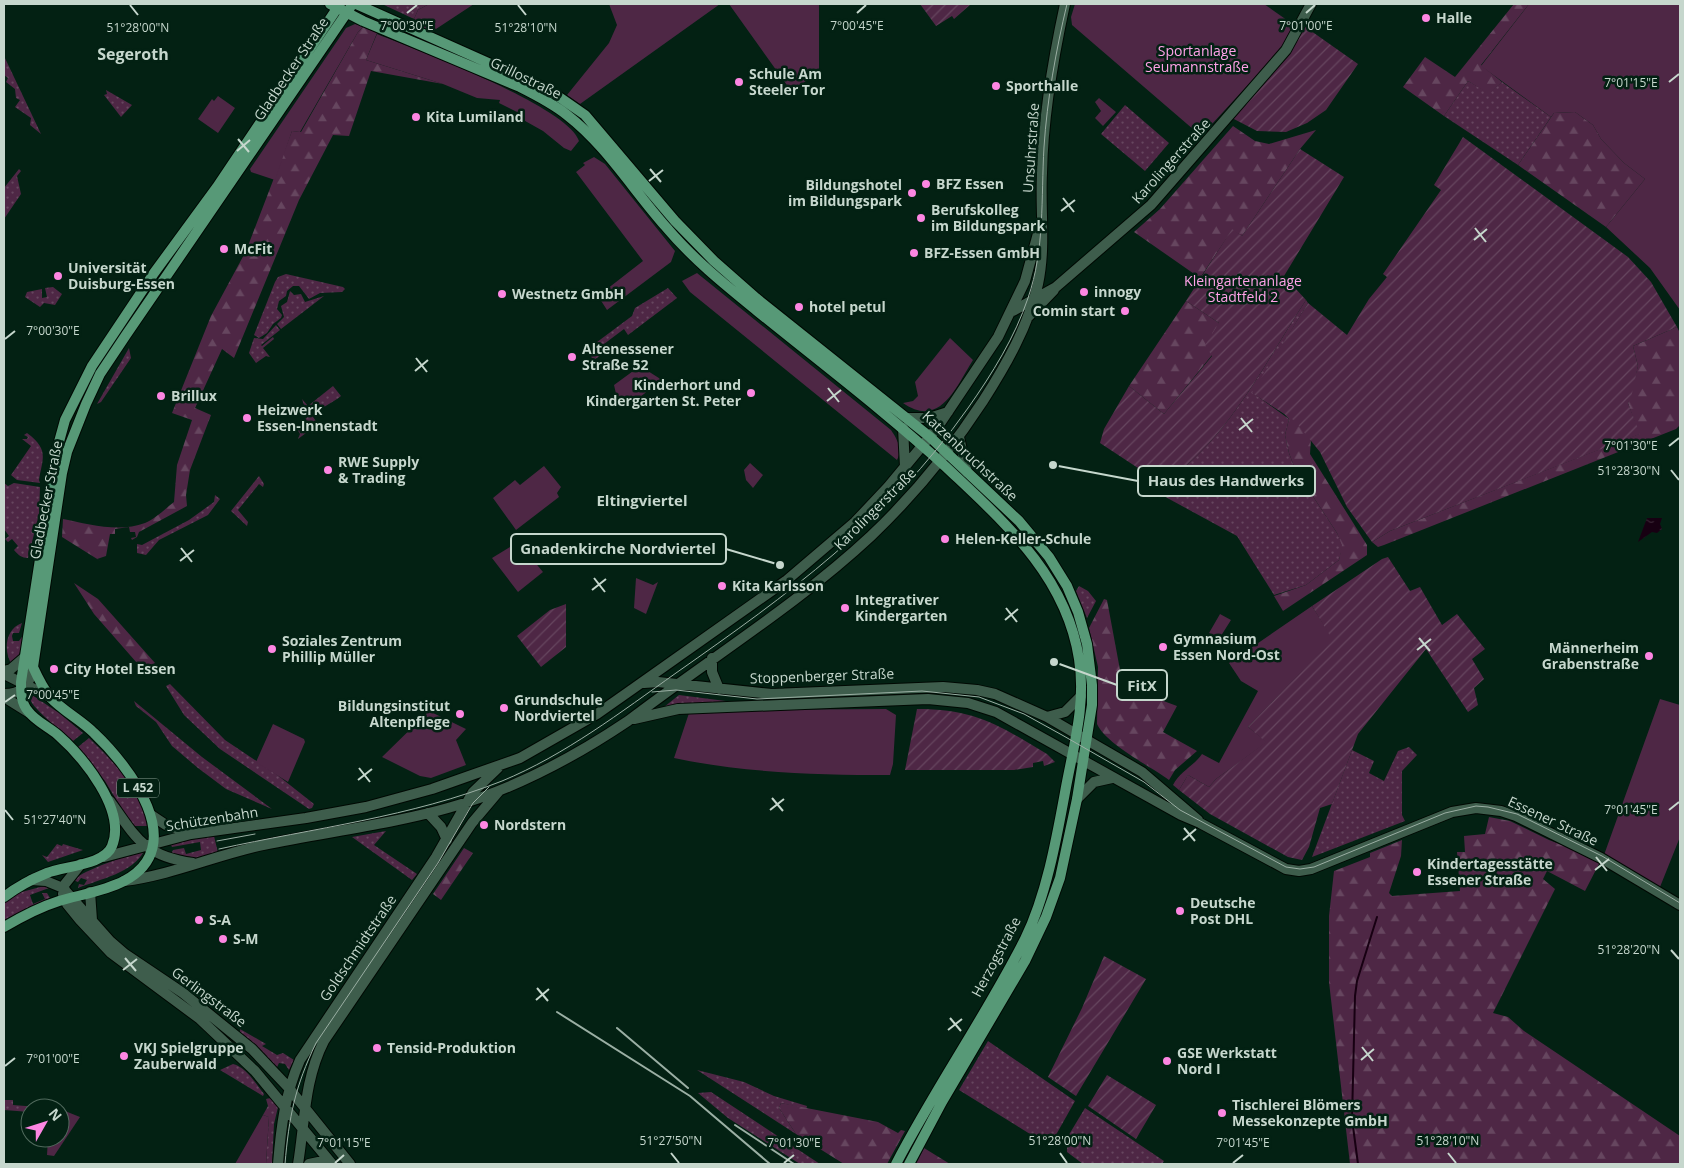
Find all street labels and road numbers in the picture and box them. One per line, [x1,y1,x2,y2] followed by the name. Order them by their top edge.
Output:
[249,13,332,124] street label: Gladbecker Straße
[488,52,565,103] street label: Grillostraße
[1018,102,1043,194] street label: Unsuhrstraße
[1127,114,1214,208] street label: Karolingerstraße
[918,406,1022,505] street label: Katzenbruchstraße
[25,439,66,561] street label: Gladbecker Straße
[829,463,920,554] street label: Karolingerstraße
[749,663,895,688] street label: Stoppenberger Straße
[117,778,159,798] road number: L 452
[1505,791,1602,850] street label: Essener Straße
[164,802,259,835] street label: Schützenbahn
[315,891,400,1005] street label: Goldschmidtstraße
[966,913,1025,1000] street label: Herzogstraße
[168,962,251,1031] street label: Gerlingstraße

